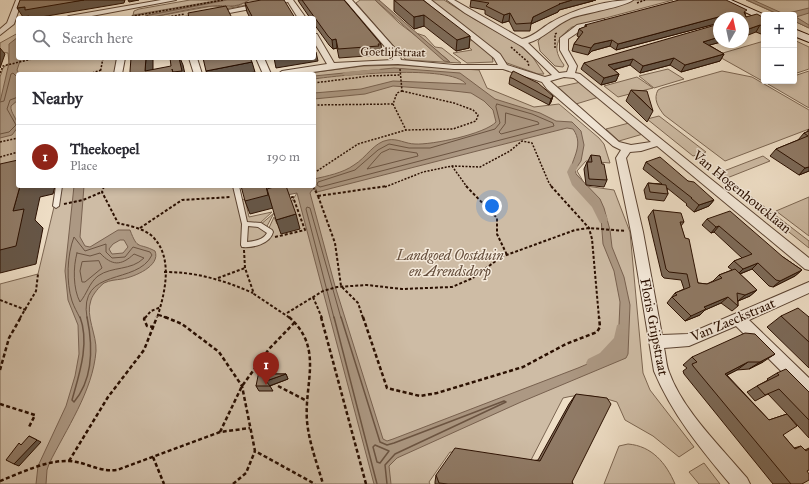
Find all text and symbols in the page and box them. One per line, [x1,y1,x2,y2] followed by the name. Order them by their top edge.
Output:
[713,12,749,48] north arrow
[761,12,797,84] map controls
[761,12,797,48] button: +
[16,16,316,60] search box
[30,27,52,49] icon: search
[62,29,133,47] text: Search here
[360,44,426,60] street label: Goetlijfstraat
[761,48,797,84] button: −
[32,88,83,109] text: Nearby
[70,140,140,158] text: Theekoepel
[688,146,795,237] street label: Van Hogenhoucklaan
[42,149,48,165] text: 1
[267,149,300,165] text: 190 m
[70,158,97,174] text: Place
[482,196,502,216] your location
[395,247,504,281] park label: Landgoed Oostduin en Arendsdorp
[636,277,672,377] street label: Floris Grijpstraat
[687,295,778,346] street label: Van Zaeckstraat
[253,352,279,385] pin: 1

